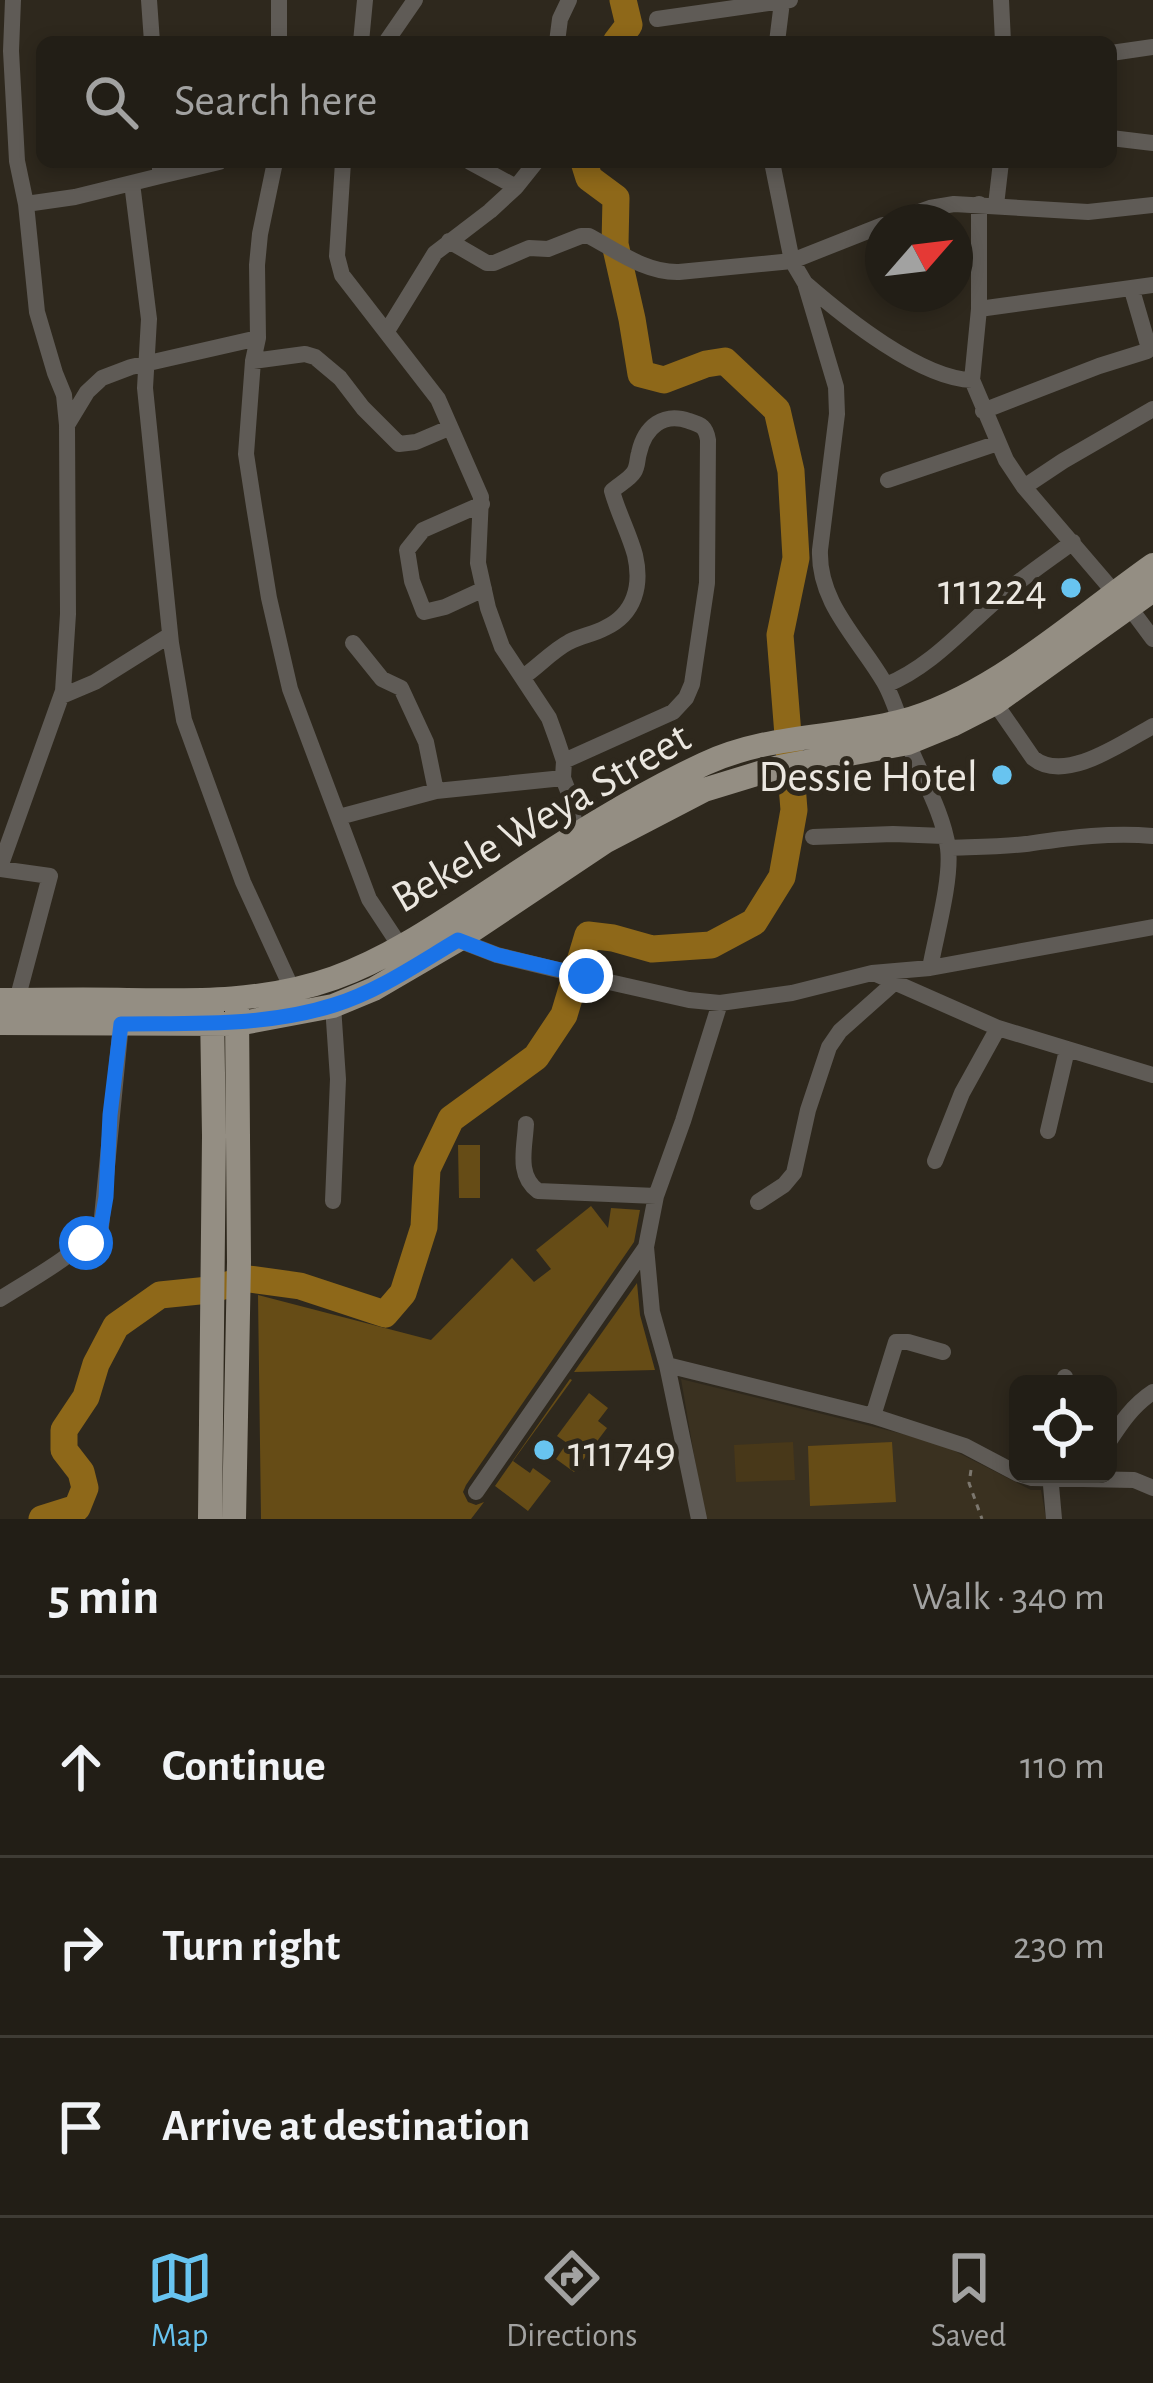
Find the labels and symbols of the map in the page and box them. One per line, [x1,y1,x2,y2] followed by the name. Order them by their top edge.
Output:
[865,204,973,312] north arrow
[938,568,1047,613] place label: 111224
[1058,575,1084,601] marker: 111224
[385,715,698,922] street label: Bekele Weya Street
[758,755,978,800] place label: Dessie Hotel
[989,762,1015,788] marker: Dessie Hotel
[559,949,613,1003] route end
[59,1216,113,1270] route start
[568,1430,676,1475] place label: 111749
[531,1437,557,1463] marker: 111749

